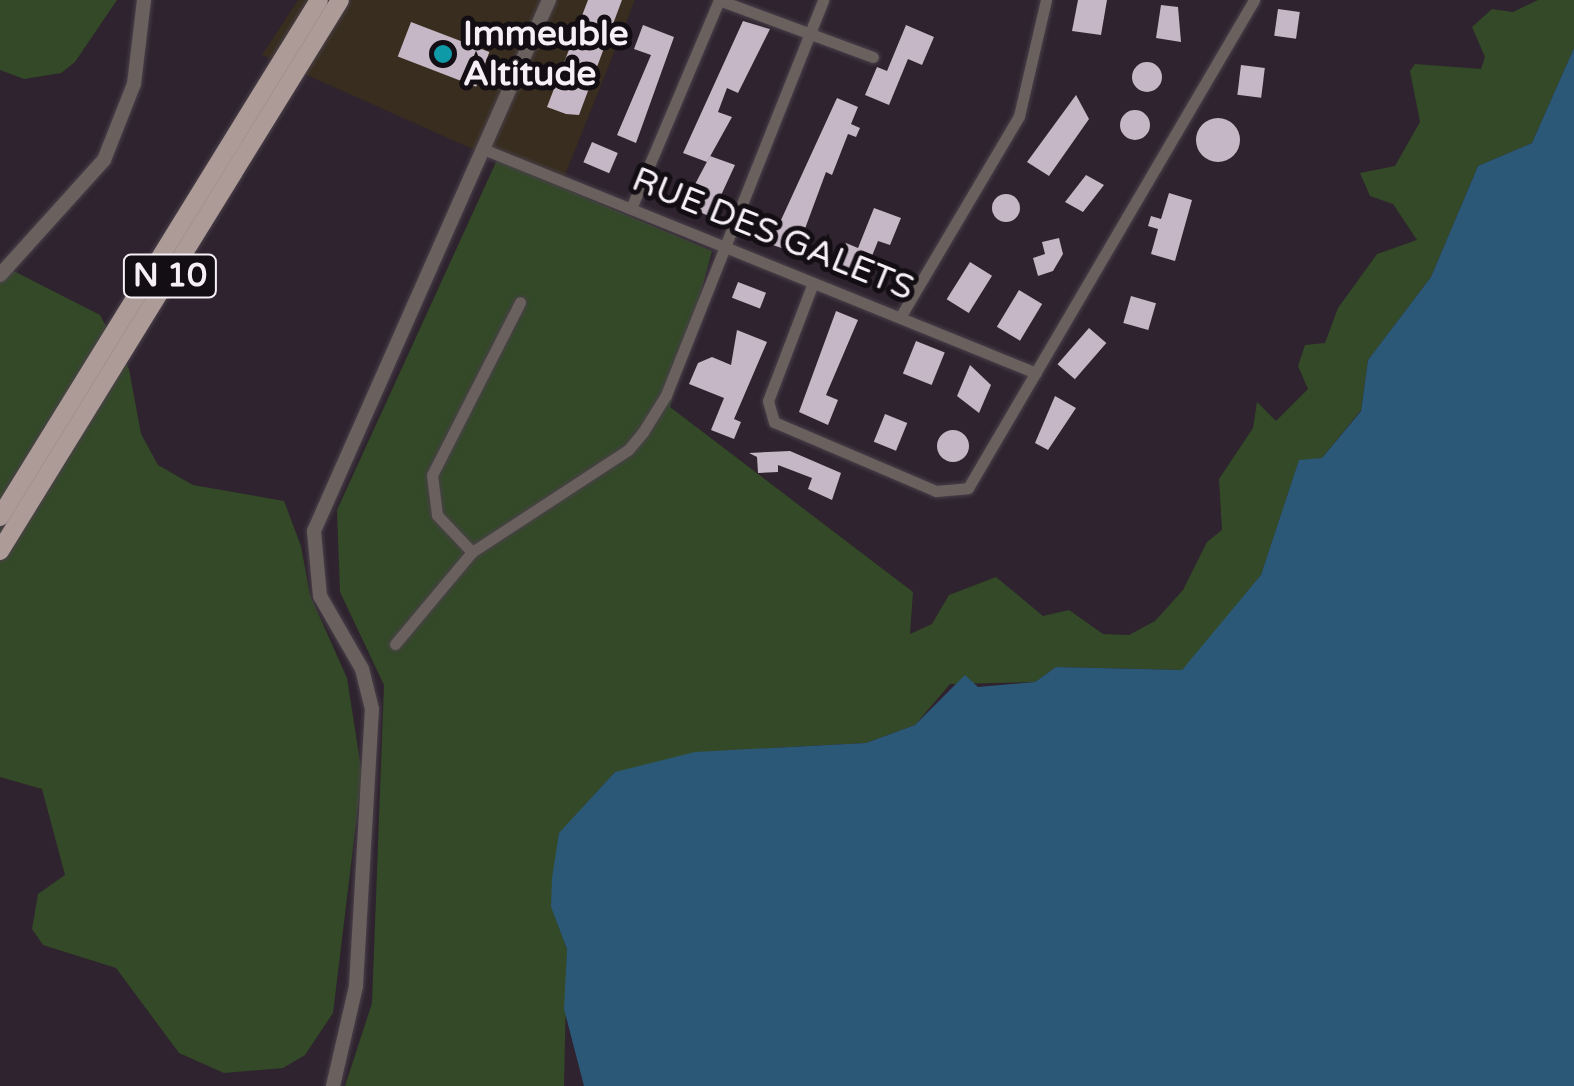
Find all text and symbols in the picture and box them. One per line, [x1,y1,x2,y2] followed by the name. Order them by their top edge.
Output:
[463,13,629,95] place label: Immeuble Altitude
[432,43,454,65] marker: Immeuble Altitude
[626,158,920,310] street label: RUE DES GALETS
[122,249,218,303] road number: N 10

